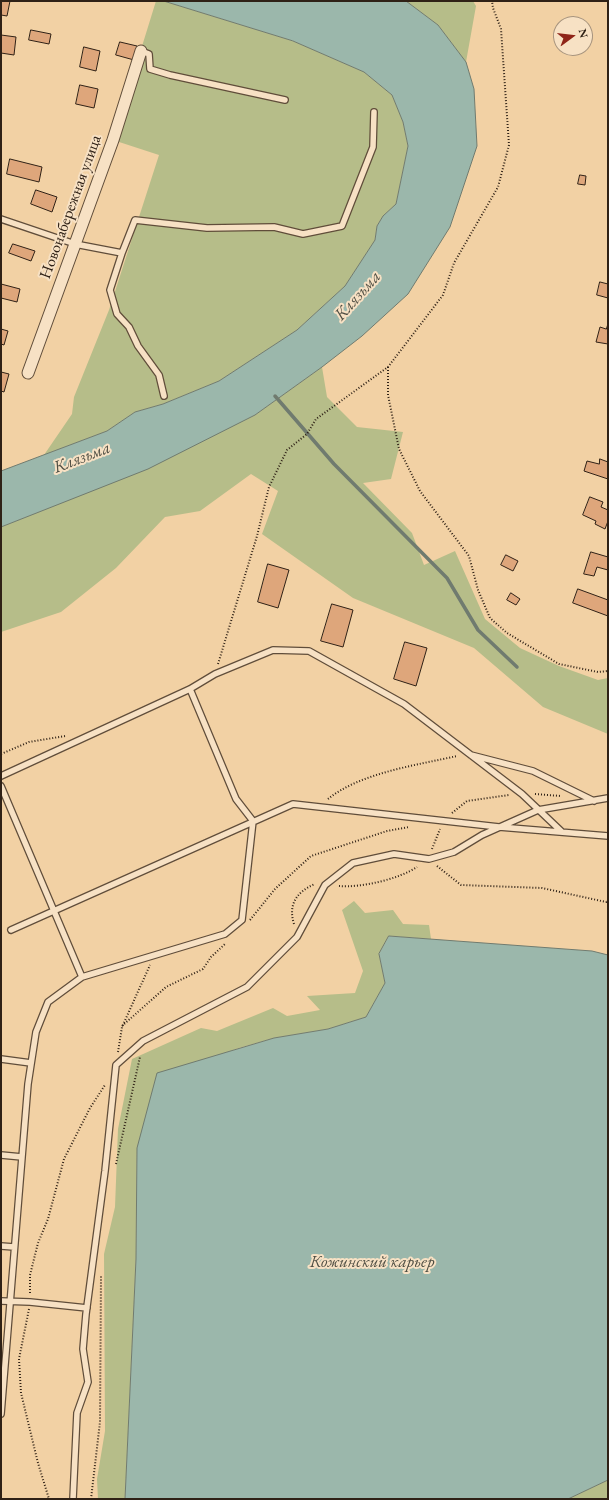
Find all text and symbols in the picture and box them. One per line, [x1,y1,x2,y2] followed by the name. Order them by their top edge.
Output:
[553,16,593,56] north arrow
[576,27,592,39] text: N
[36,132,106,282] street label: Новонабережная улица
[331,267,385,325] water label: Клязьма
[51,438,113,478] water label: Клязьма
[310,1252,434,1272] water label: Кожинский карьер

